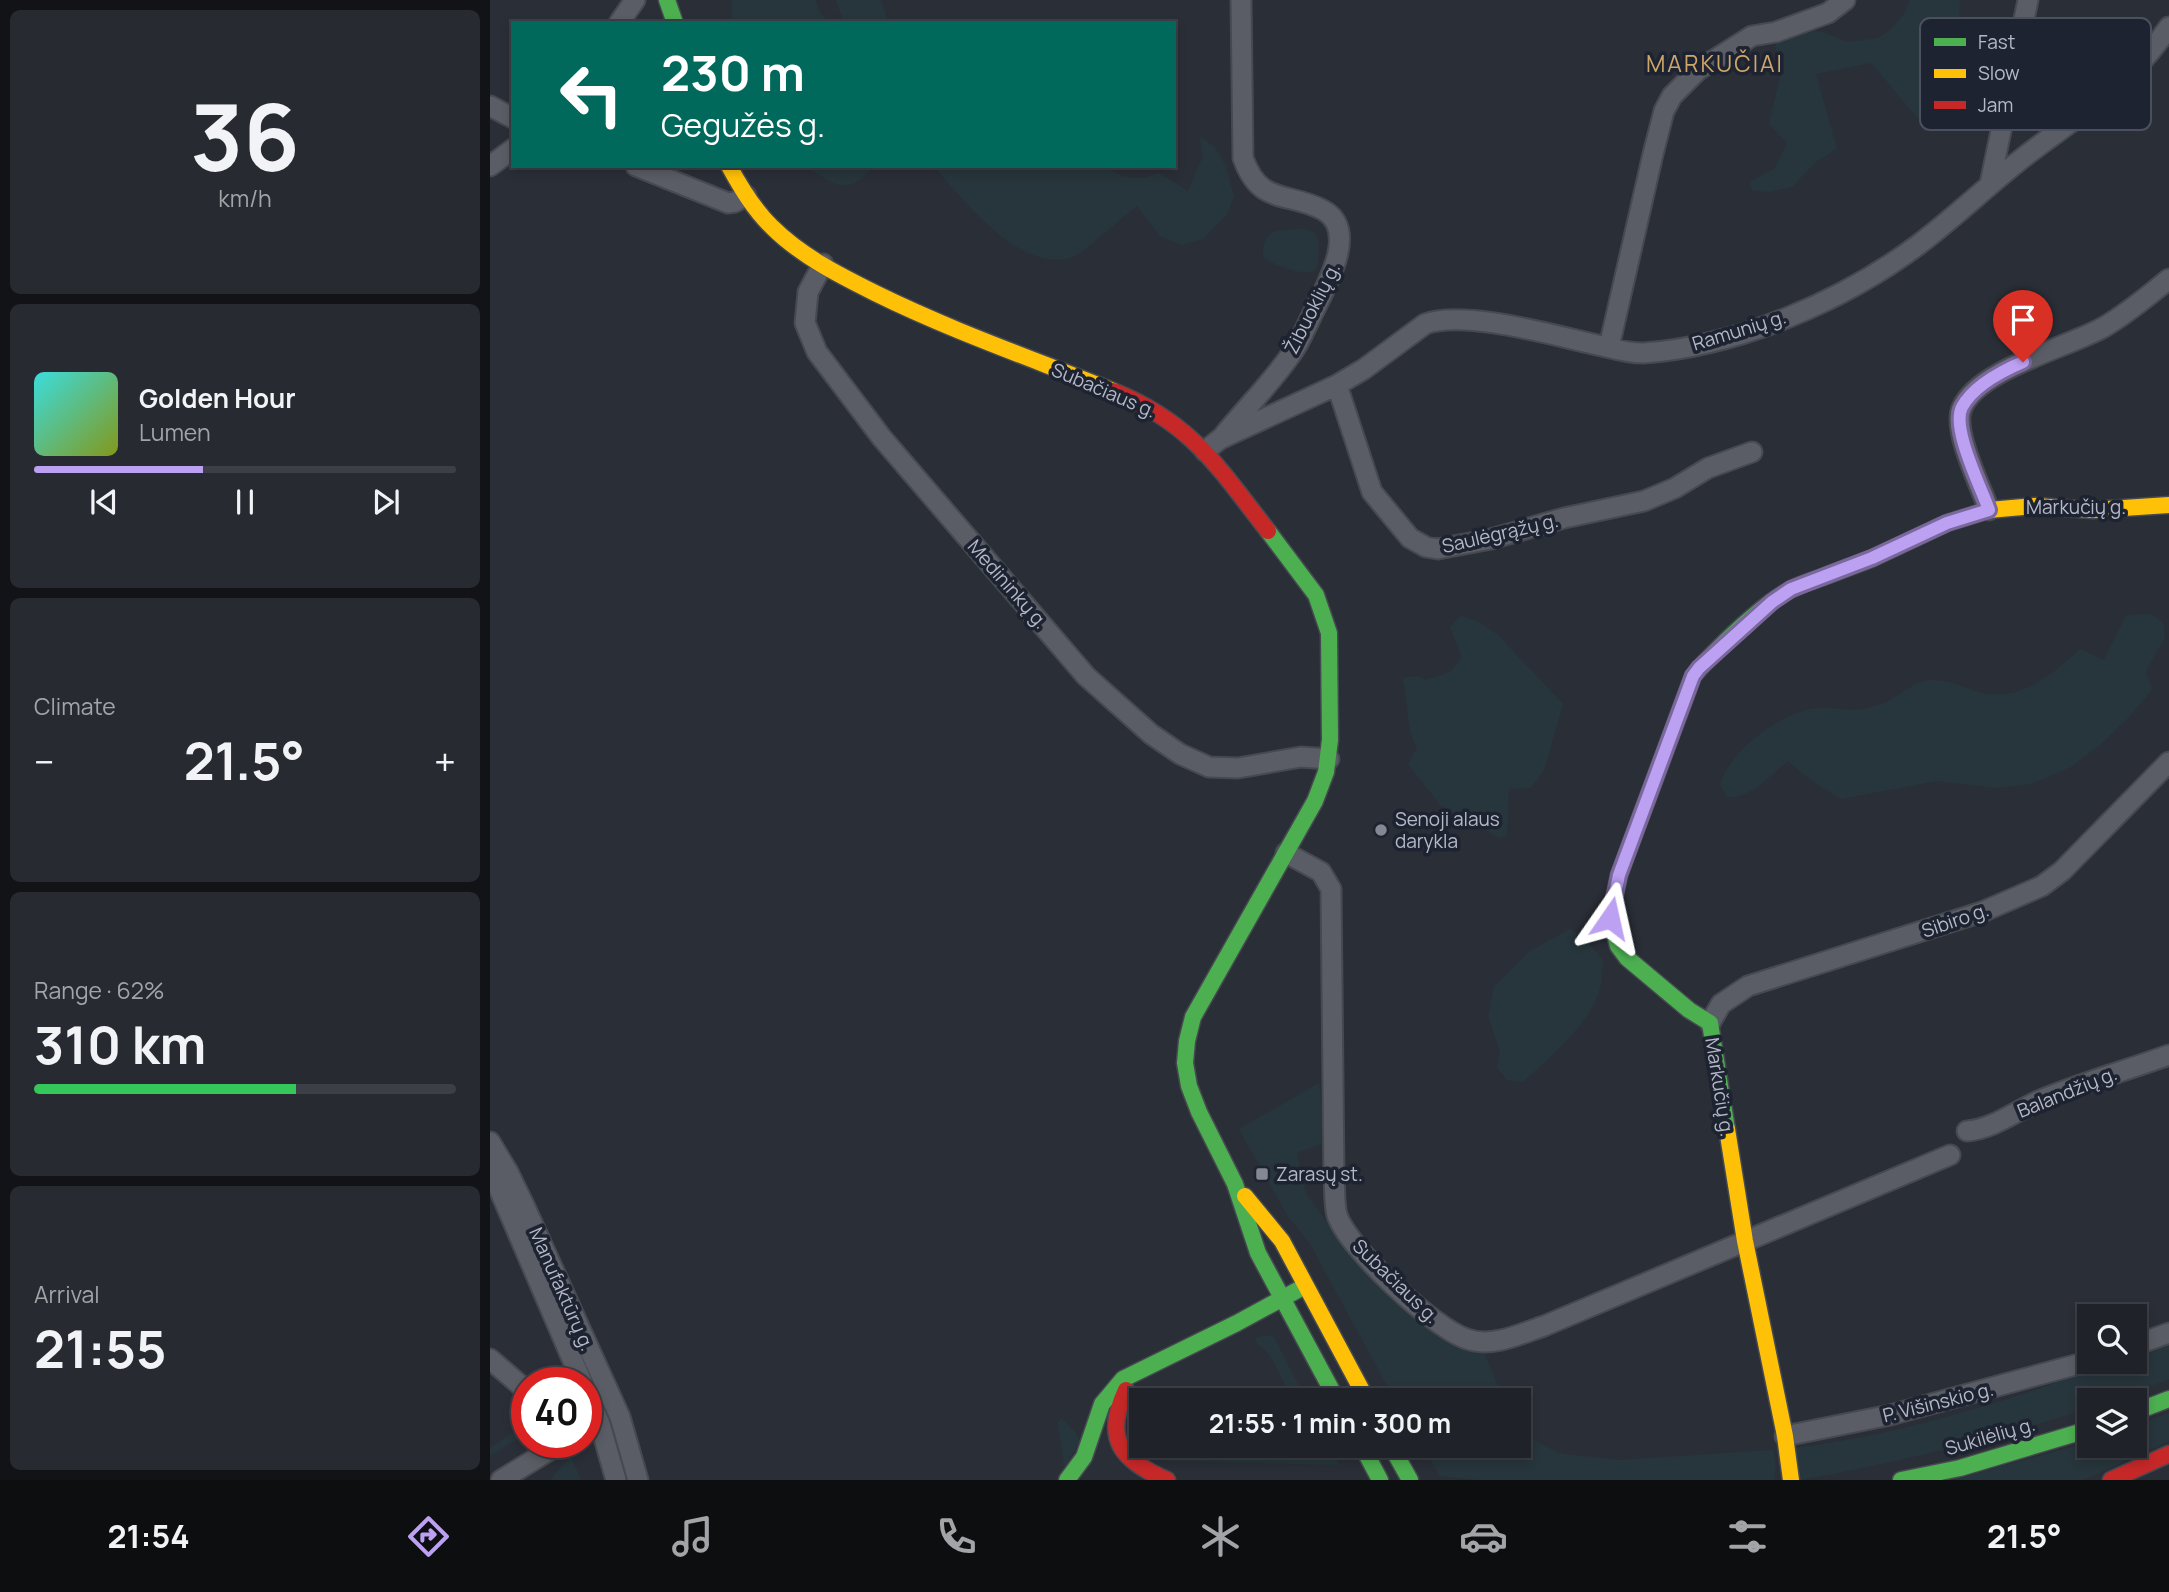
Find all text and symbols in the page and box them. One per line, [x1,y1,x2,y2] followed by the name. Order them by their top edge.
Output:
[1920,18,2151,130] legend
[1978,29,2015,55] text: Fast
[661,39,805,106] text: 230 m
[1646,47,1784,79] district label: MARKUČIAI
[546,49,637,140] icon: left
[1978,60,2020,86] text: Slow
[190,74,300,198] text: 36
[1978,92,2013,118] text: Jam
[661,103,825,147] text: Gegužės g.
[218,182,272,214] text: km/h
[1278,258,1346,358] street label: Žibuoklių g.
[1993,290,2053,362] pin
[2004,301,2042,339] icon: arrive
[1689,303,1789,357] street label: Ramunių g.
[1048,356,1160,424] street label: Subačiaus g.
[139,380,296,416] text: Golden Hour
[139,416,211,448] text: Lumen
[85,483,123,521] icon: previous
[226,483,264,521] icon: pause
[367,483,405,521] icon: next
[2026,494,2126,520] street label: Markučių g.
[1439,507,1561,559] street label: Saulėgrąžų g.
[962,534,1054,634] street label: Medininkų g.
[34,690,116,722] text: Climate
[184,725,305,796] text: 21.5°
[34,735,55,787] text: −
[434,735,456,787] text: +
[1395,806,1500,854] place label: Senoji alaus darykla
[1373,822,1389,838] marker: Senoji alaus darykla
[1573,881,1647,955] position arrow
[1918,896,1992,944] street label: Sibiro g.
[34,974,165,1006] text: Range · 62%
[34,1009,206,1080] text: 310 km
[1699,1036,1741,1138] street label: Markučių g.
[2013,1060,2121,1124] street label: Balandžių g.
[1276,1161,1363,1187] place label: Zarasų st.
[1254,1166,1270,1182] marker: Zarasų st.
[523,1223,601,1355] street label: Manufaktūrų g.
[1347,1233,1445,1329] street label: Subačiaus g.
[34,1278,100,1310] text: Arrival
[2077,1304,2147,1458] map controls
[2077,1304,2147,1374] button: search
[34,1313,167,1384] text: 21:55
[511,1367,602,1458] speed limit sign: 40
[1880,1376,1996,1428] street label: P. Višinskio g.
[2077,1388,2147,1458] button: layers
[1209,1405,1451,1441] text: 21:55 · 1 min · 300 m
[1942,1411,2038,1461] street label: Sukilėlių g.
[404,1512,453,1561] icon: directions
[668,1512,717,1561] icon: music
[932,1512,981,1561] icon: phone
[1196,1512,1245,1561] icon: climate
[1459,1512,1508,1561] icon: car
[1723,1512,1772,1561] icon: filters
[107,1514,190,1558] text: 21:54
[1987,1514,2062,1558] text: 21.5°

